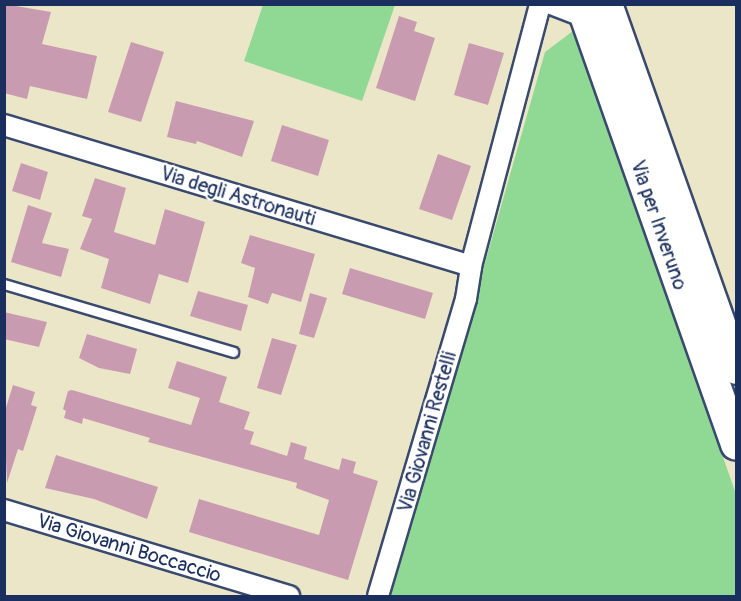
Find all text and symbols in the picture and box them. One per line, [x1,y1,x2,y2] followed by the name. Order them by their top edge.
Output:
[626,157,692,293] street label: Via per Inveruno
[158,161,318,231] street label: Via degli Astronauti
[393,349,461,515] street label: Via Giovanni Restelli
[34,509,224,587] street label: Via Giovanni Boccaccio

